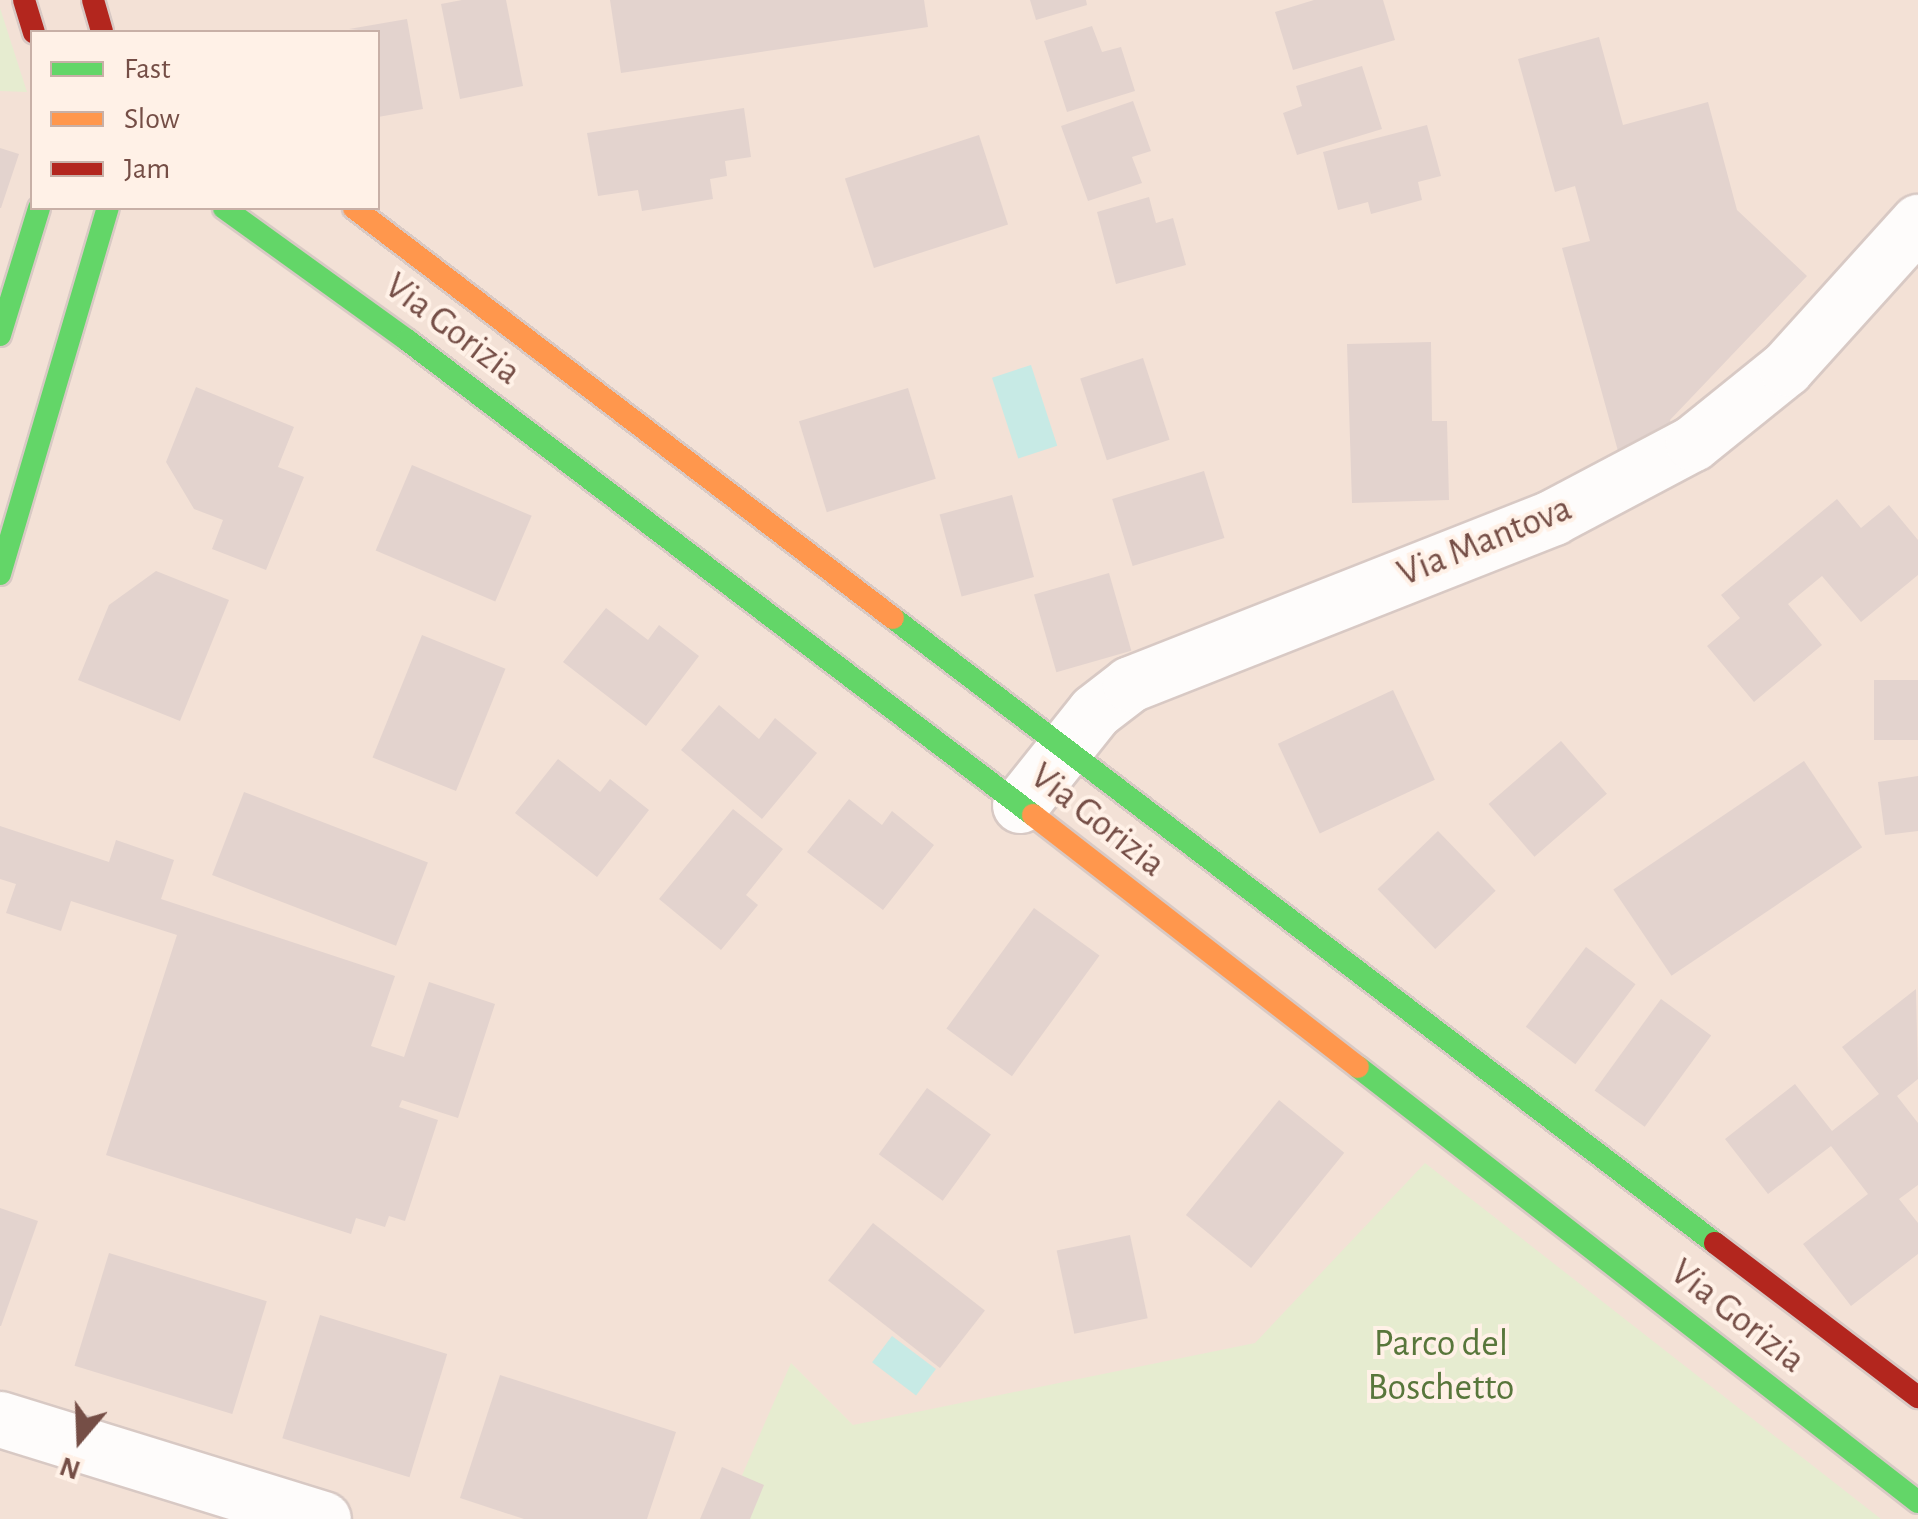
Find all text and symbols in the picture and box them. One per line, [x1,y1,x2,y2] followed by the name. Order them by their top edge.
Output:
[30,30,380,210] legend
[124,54,171,84] text: Fast
[124,104,180,134] text: Slow
[124,154,170,184] text: Jam
[375,264,529,396] street label: Via Gorizia
[1391,486,1579,598] street label: Via Mantova
[1020,754,1174,888] street label: Via Gorizia
[1660,1250,1814,1384] street label: Via Gorizia
[1367,1322,1515,1412] park label: Parco del Boschetto
[30,1389,130,1489] north arrow
[56,1451,84,1484] text: N

